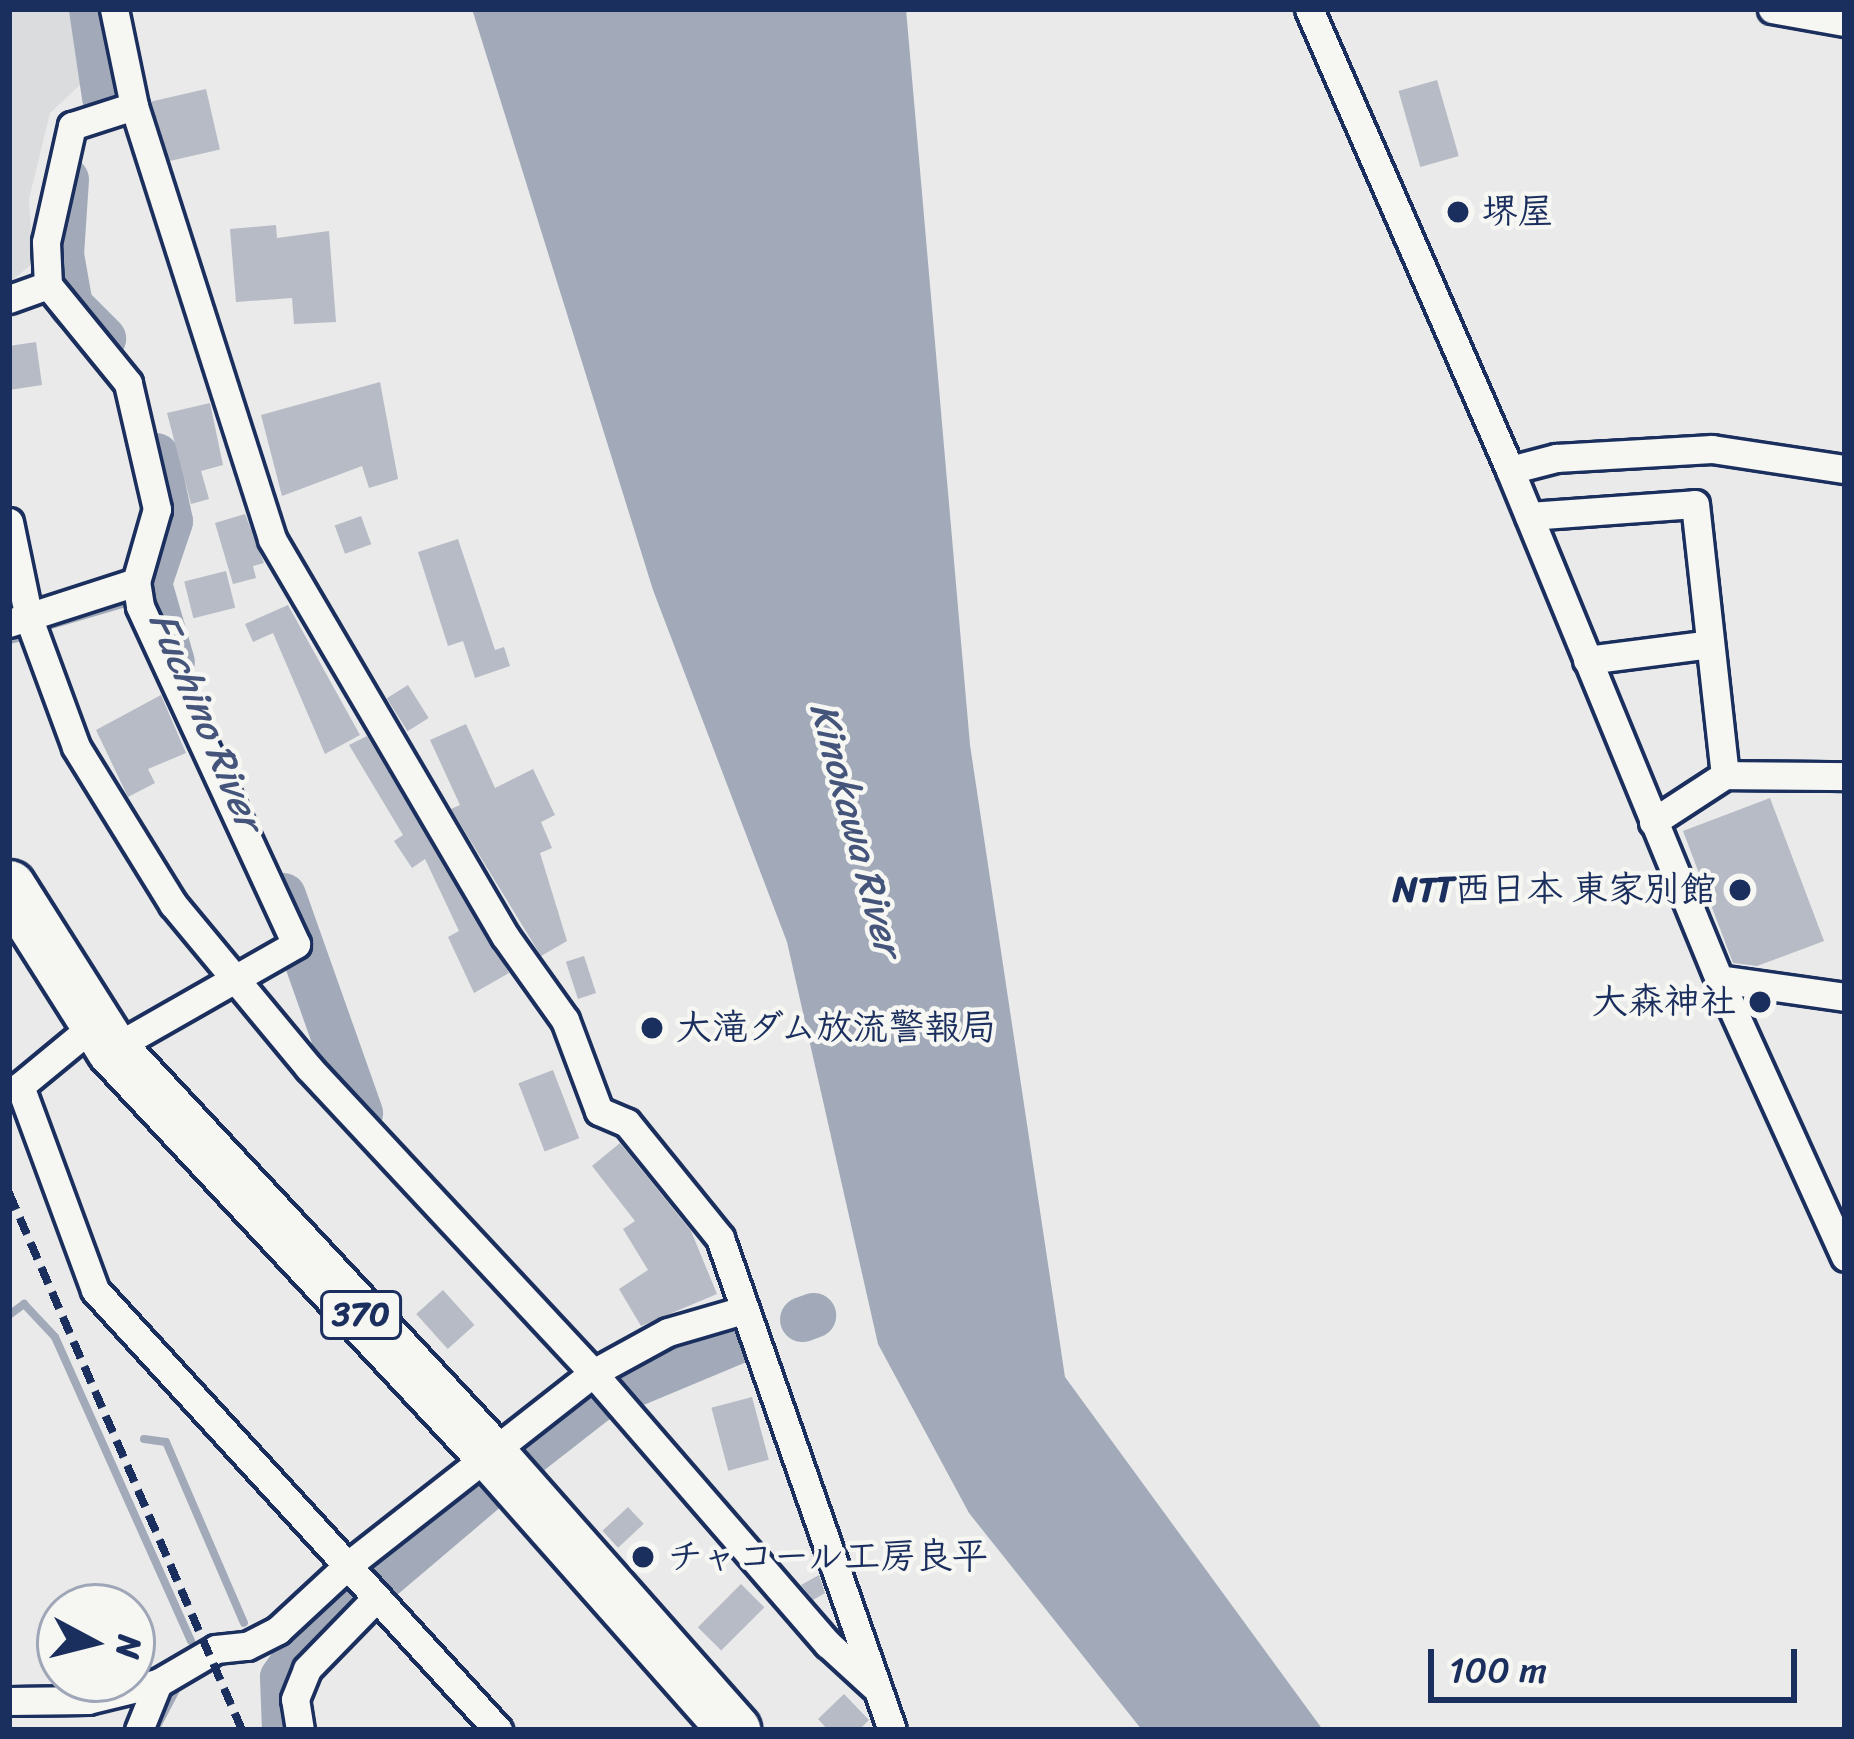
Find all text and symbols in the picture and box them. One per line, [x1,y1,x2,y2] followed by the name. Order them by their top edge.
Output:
[1482,190,1554,234] place label: 堺屋
[1445,199,1471,225] marker: 堺屋
[139,605,273,837] water label: Fuchino River
[800,697,912,961] water label: Kinokawa River
[1393,868,1716,912] place label: NTT西日本 東家別館
[1727,877,1753,903] marker: NTT西日本 東家別館
[1592,980,1736,1024] place label: 大森神社
[1747,989,1773,1015] marker: 大森神社
[676,1006,1000,1050] place label: 大滝ダム放流警報局
[639,1015,665,1041] marker: 大滝ダム放流警報局
[319,1288,403,1342] road number: 370
[667,1535,991,1579] place label: チャコール工房良平
[630,1544,656,1570] marker: チャコール工房良平
[36,1583,156,1703] north arrow
[1434,1625,1803,1699] scale bar
[99,1632,159,1662] text: N
[1449,1638,1547,1702] text: 100 m

